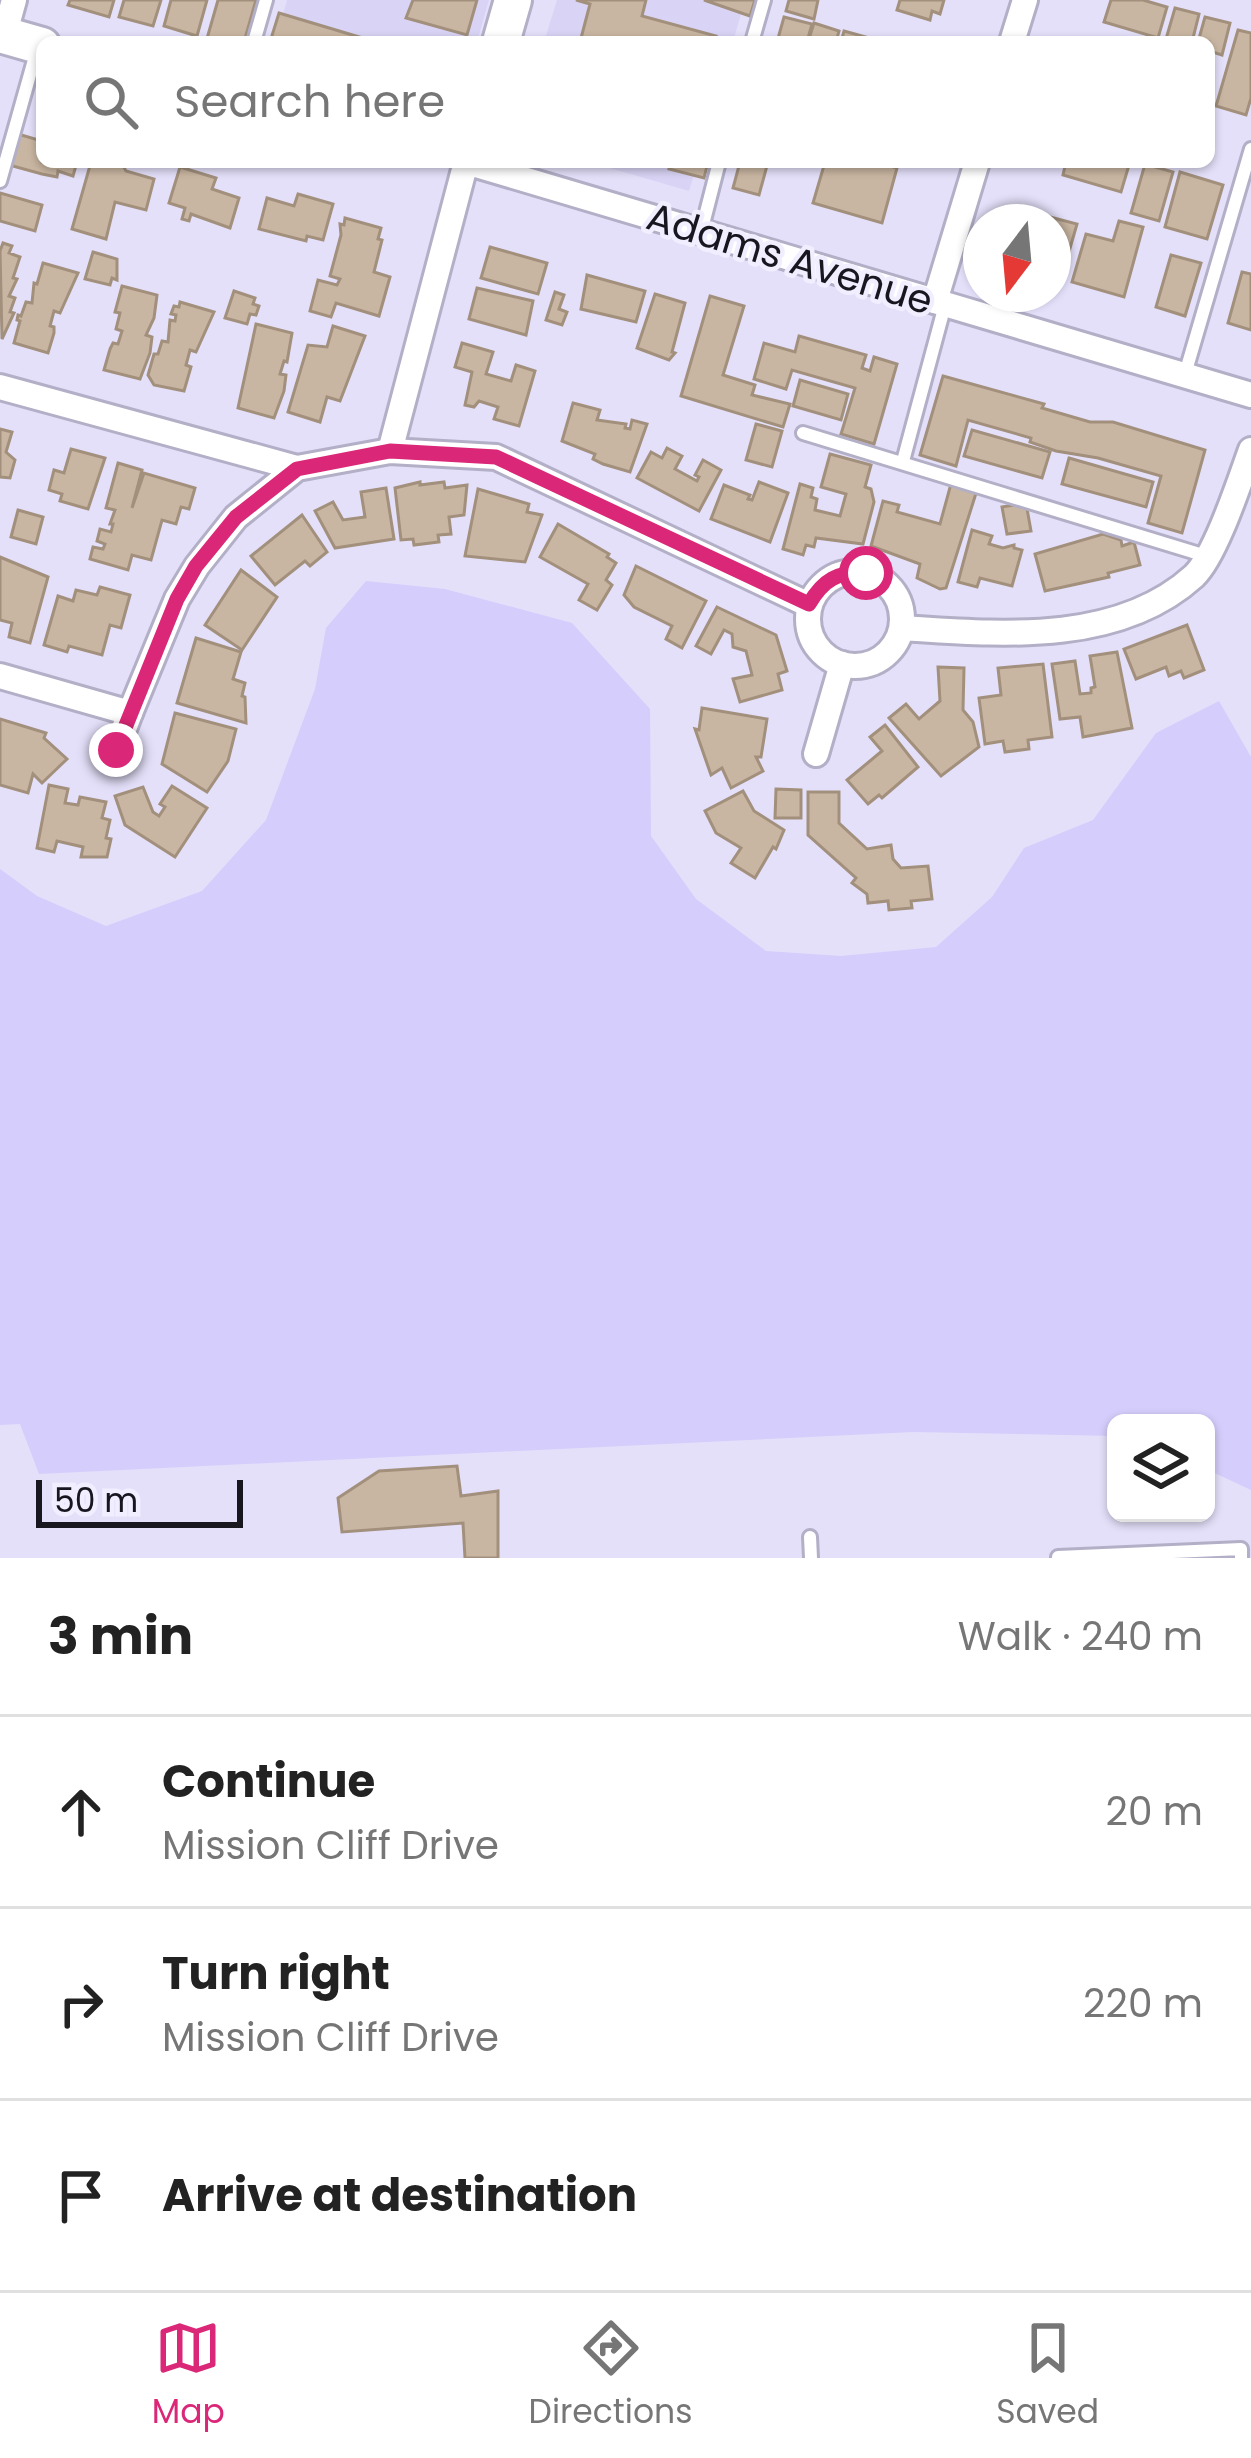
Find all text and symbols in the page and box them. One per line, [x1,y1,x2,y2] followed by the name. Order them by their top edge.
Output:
[36,36,1215,168] search box
[78,69,144,135] icon: search
[174,70,445,133] text: Search here
[640,189,940,328] street label: Adams Avenue
[963,204,1071,312] north arrow
[839,546,893,600] route start
[89,723,143,777] route end
[1107,1414,1215,1522] map controls
[1107,1414,1215,1522] button: layers
[36,1474,243,1527] scale bar
[54,1477,138,1524] text: 50 m
[48,1600,193,1672] text: 3 min
[958,1609,1203,1664] text: Walk · 240 m
[162,1750,375,1813] text: Continue
[48,1779,114,1845] icon: ahead
[1105,1784,1203,1839] text: 20 m
[162,1818,499,1873] text: Mission Cliff Drive
[162,1942,390,2005] text: Turn right
[48,1971,114,2037] icon: right
[1083,1976,1203,2031] text: 220 m
[162,2010,499,2065] text: Mission Cliff Drive
[48,2163,114,2229] icon: arrive
[162,2164,637,2227] text: Arrive at destination
[152,2315,225,2437] tab: Map
[529,2315,692,2437] tab: Directions
[996,2315,1099,2437] tab: Saved

